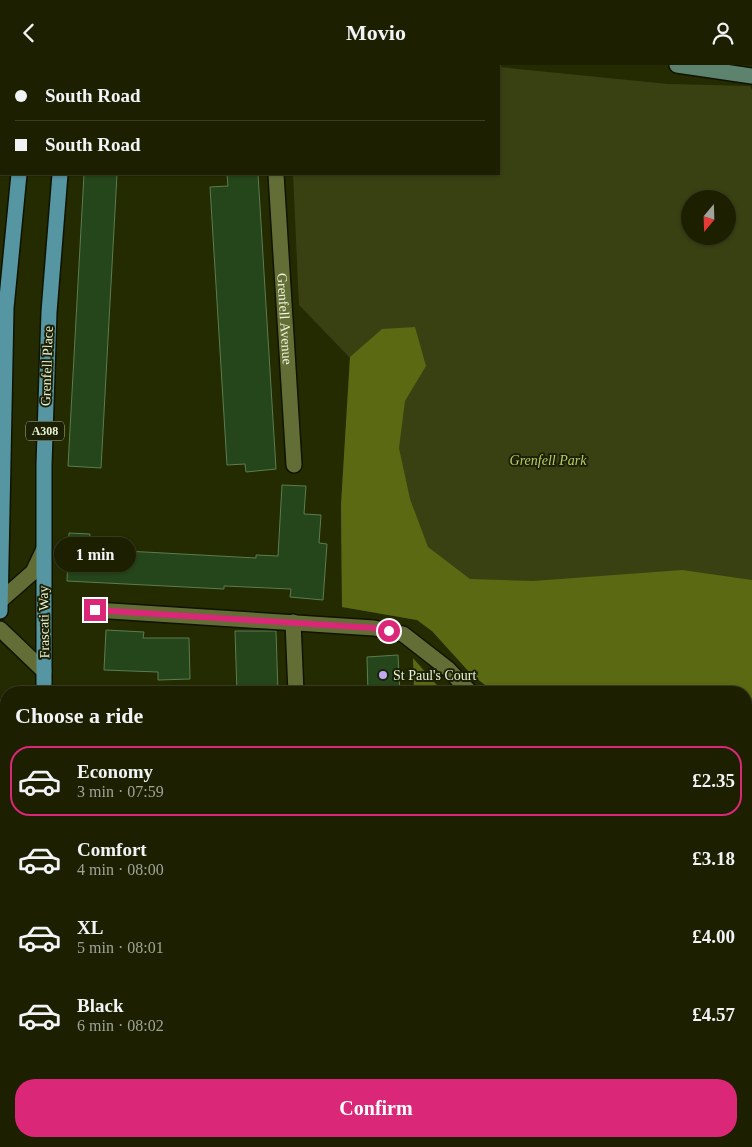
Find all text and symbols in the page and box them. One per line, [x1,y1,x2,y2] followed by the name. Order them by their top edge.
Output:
[15,19,43,47] icon: back
[709,19,737,47] icon: person
[346,20,406,45] text: Movio
[45,85,141,106] text: South Road
[45,134,141,155] text: South Road
[681,190,736,245] north arrow
[681,190,736,245] map controls
[275,272,295,365] street label: Grenfell Avenue
[38,326,56,406] street label: Grenfell Place
[26,421,64,441] road number: A308
[510,453,587,468] park label: Grenfell Park
[54,537,136,573] callout: 1 min
[76,546,114,563] text: 1 min
[36,585,52,659] street label: Frascati Way
[84,599,106,621] route end
[378,620,400,642] route start
[393,668,477,683] place label: St Paul's Court
[377,669,389,681] marker: St Paul's Court
[15,703,143,728] text: Choose a ride
[17,759,62,804] icon: car
[77,761,153,782] text: Economy
[692,770,735,791] text: £2.35
[77,783,164,800] text: 3 min · 07:59
[17,837,62,882] icon: car
[77,839,147,860] text: Comfort
[692,848,735,869] text: £3.18
[77,861,164,878] text: 4 min · 08:00
[17,915,62,960] icon: car
[77,917,103,938] text: XL
[692,926,735,947] text: £4.00
[77,939,164,956] text: 5 min · 08:01
[17,993,62,1038] icon: car
[77,995,123,1016] text: Black
[692,1004,735,1025] text: £4.57
[77,1017,164,1034] text: 6 min · 08:02
[15,1079,737,1137] button: Confirm

